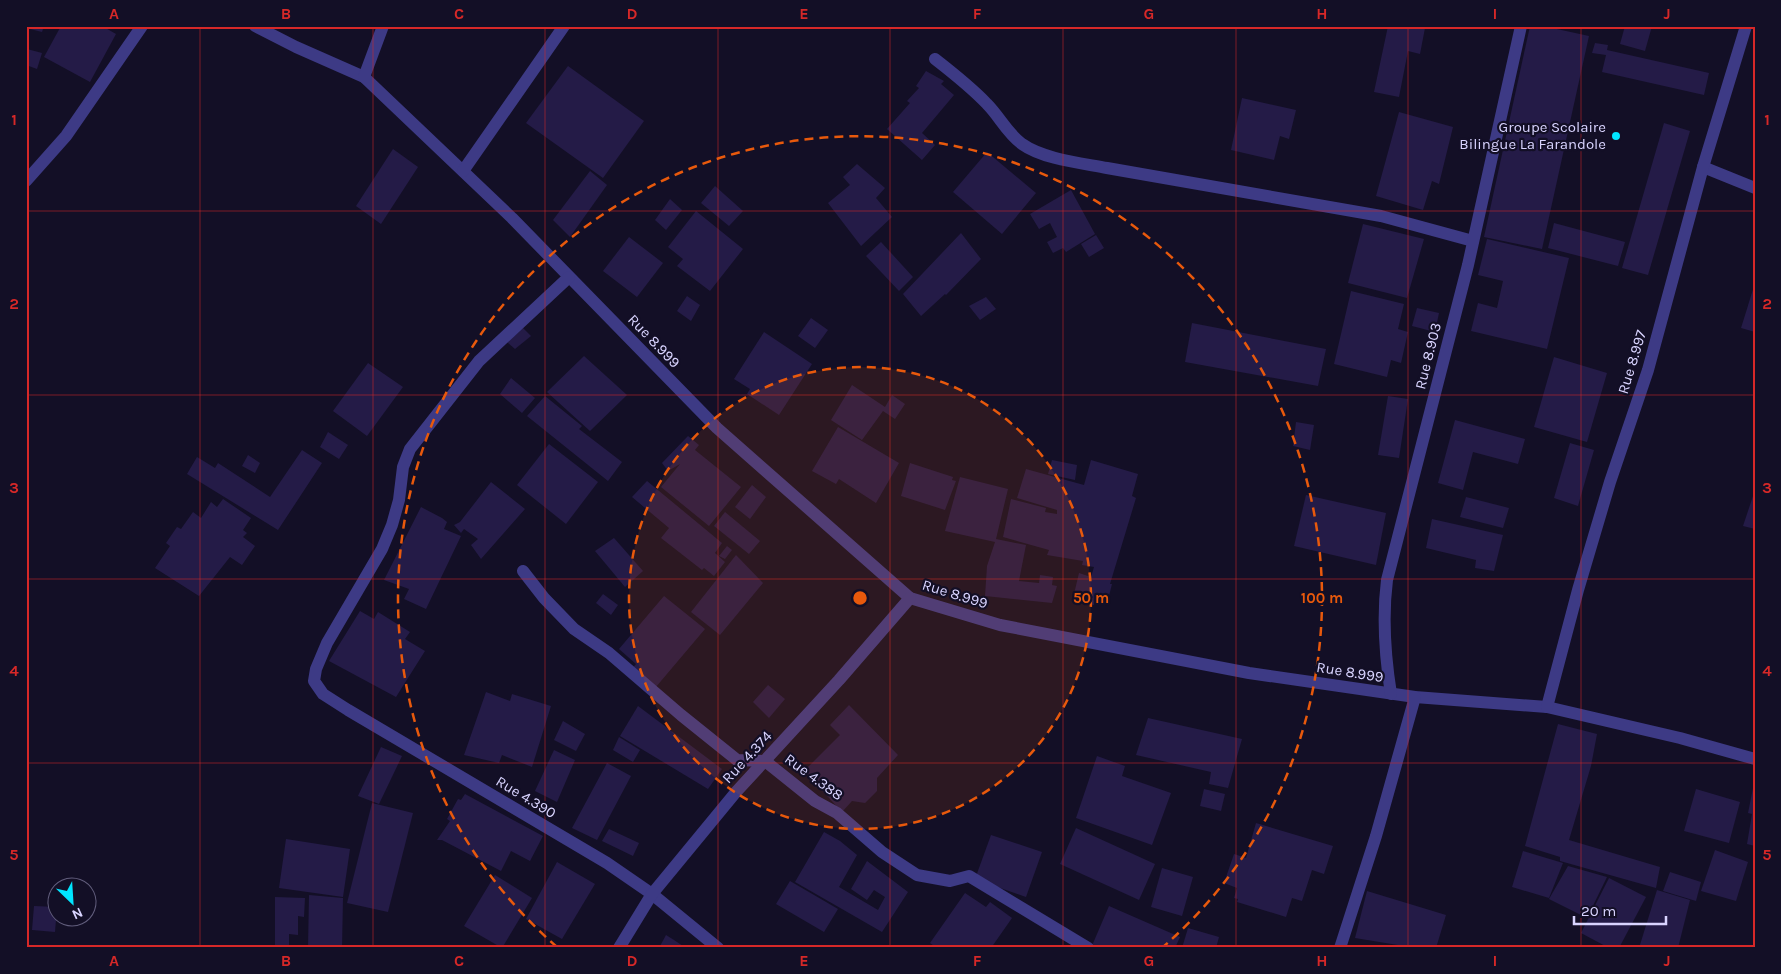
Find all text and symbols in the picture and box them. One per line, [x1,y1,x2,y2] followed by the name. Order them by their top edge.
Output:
[109,4,119,23] text: A
[281,4,291,23] text: B
[454,4,464,23] text: C
[627,4,638,23] text: D
[799,4,809,23] text: E
[973,4,982,23] text: F
[1144,4,1154,23] text: G
[1316,4,1328,23] text: H
[1493,4,1497,23] text: I
[1663,4,1671,23] text: J
[11,110,17,129] text: 1
[1764,110,1770,129] text: 1
[1459,118,1606,153] place label: Groupe Scolaire Bilingue La Farandole
[1610,130,1622,142] marker: Groupe Scolaire Bilingue La Farandole
[9,294,19,313] text: 2
[1762,294,1772,313] text: 2
[624,310,684,372] street label: Rue 8.999
[1411,321,1445,391] street label: Rue 8.903
[1614,328,1650,396] street label: Rue 8.997
[9,478,19,497] text: 3
[1762,478,1772,497] text: 3
[920,576,990,612] street label: Rue 8.999
[851,589,869,607] centre of rings
[1073,589,1109,607] text: 50 m
[1301,589,1343,607] text: 100 m
[1315,658,1385,686] street label: Rue 8.999
[9,661,19,680] text: 4
[1762,661,1772,680] text: 4
[718,727,776,787] street label: Rue 4.374
[781,750,847,804] street label: Rue 4.388
[493,772,559,822] street label: Rue 4.390
[9,845,19,864] text: 5
[1762,845,1772,864] text: 5
[48,876,98,926] north arrow
[1574,894,1666,926] scale bar
[1581,902,1616,920] text: 20 m
[69,904,85,923] text: N
[109,951,119,970] text: A
[281,951,291,970] text: B
[454,951,464,970] text: C
[627,951,638,970] text: D
[799,951,809,970] text: E
[973,951,982,970] text: F
[1144,951,1154,970] text: G
[1316,951,1328,970] text: H
[1493,951,1497,970] text: I
[1663,951,1671,970] text: J

